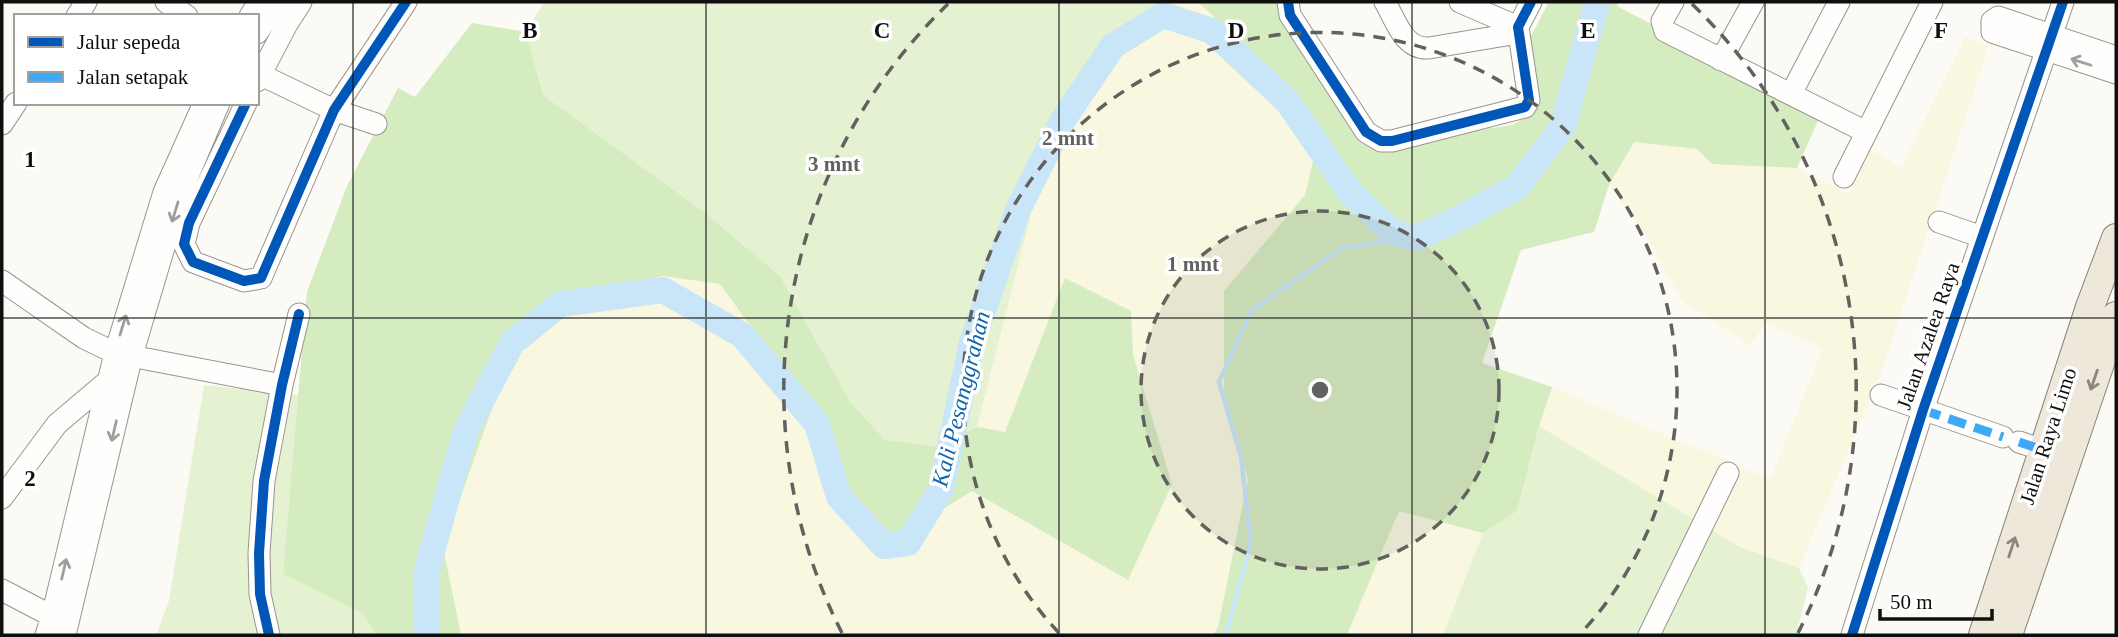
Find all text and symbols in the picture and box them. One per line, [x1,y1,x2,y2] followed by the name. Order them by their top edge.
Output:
[14,14,259,105] legend
[522,18,538,43] text: B
[874,18,890,43] text: C
[1228,18,1244,43] text: D
[1580,18,1596,43] text: E
[1934,18,1948,43] text: F
[77,30,181,54] text: Jalur sepeda
[2070,55,2092,68] one-way arrow
[77,65,189,89] text: Jalan setapak
[1042,126,1094,150] text: 2 mnt
[24,147,36,172] text: 1
[808,152,860,176] text: 3 mnt
[167,200,180,222] one-way arrow
[1167,252,1219,276] text: 1 mnt
[1892,259,1965,413] street label: Jalan Azalea Raya
[927,309,995,490] water label: Kali Pesanggrahan
[118,314,131,336] one-way arrow
[2015,365,2081,507] street label: Jalan Raya Limo
[2087,369,2099,391] one-way arrow
[1308,378,1332,402] centre of rings
[107,419,120,442] one-way arrow
[24,466,36,491] text: 2
[2007,537,2019,559] one-way arrow
[58,559,71,581] one-way arrow
[1880,578,1992,622] scale bar
[1890,590,1933,614] text: 50 m

